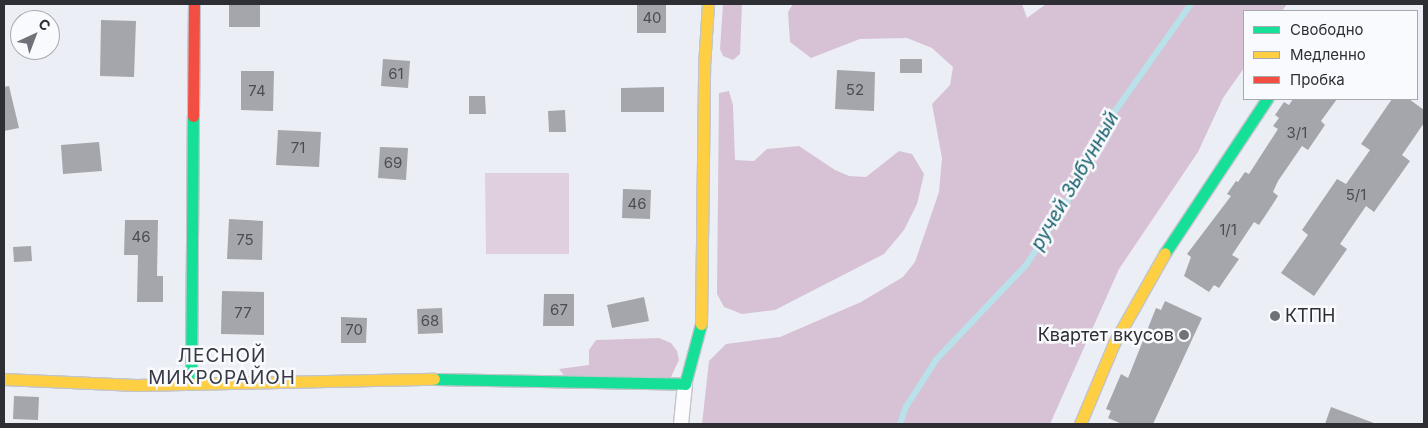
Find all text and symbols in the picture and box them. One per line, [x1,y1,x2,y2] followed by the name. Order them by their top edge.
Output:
[642,9,662,27] house number: 40
[10,10,60,60] north arrow
[1243,10,1418,100] legend
[35,15,54,34] text: С
[1290,20,1364,39] text: Свободно
[1290,45,1366,64] text: Медленно
[388,65,404,83] house number: 61
[1290,70,1345,89] text: Пробка
[846,81,864,99] house number: 52
[248,82,266,100] house number: 74
[1026,108,1124,254] water label: ручей Зыбунный
[1287,124,1307,142] house number: 3/1
[291,139,305,157] house number: 71
[384,154,402,172] house number: 69
[1346,186,1366,204] house number: 5/1
[628,195,646,213] house number: 46
[1219,221,1237,239] house number: 1/1
[132,228,150,246] house number: 46
[236,231,254,249] house number: 75
[550,301,568,319] house number: 67
[234,304,252,322] house number: 77
[1285,305,1335,327] place label: КТПН
[1269,310,1281,322] marker: КТПН
[421,312,439,330] house number: 68
[345,321,363,339] house number: 70
[1038,324,1174,346] place label: Квартет вкусов
[1178,329,1190,341] marker: Квартет вкусов
[147,345,297,389] district label: ЛЕСНОЙ МИКРОРАЙОН

